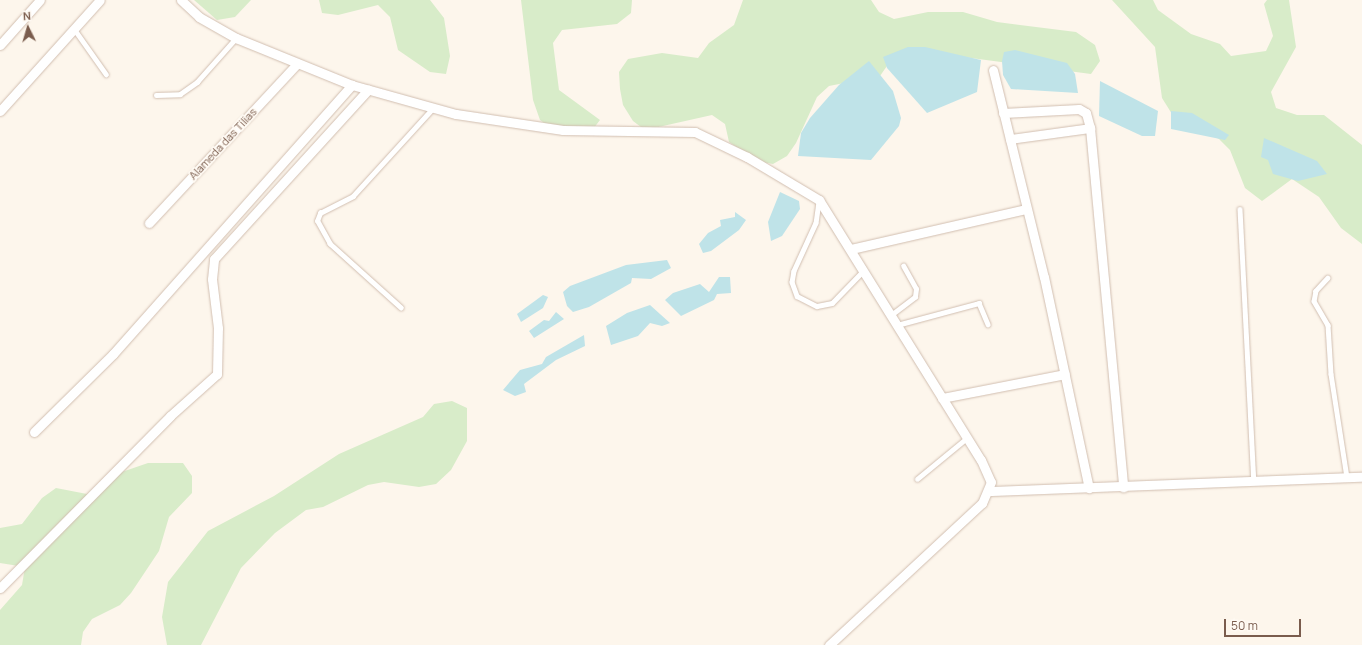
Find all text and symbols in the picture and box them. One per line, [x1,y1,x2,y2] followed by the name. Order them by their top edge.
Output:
[8,8,48,48] north arrow
[22,8,32,23] text: N
[186,106,260,182] street label: Alameda das Tilias
[1226,611,1303,637] scale bar
[1231,617,1258,634] text: 50 m

